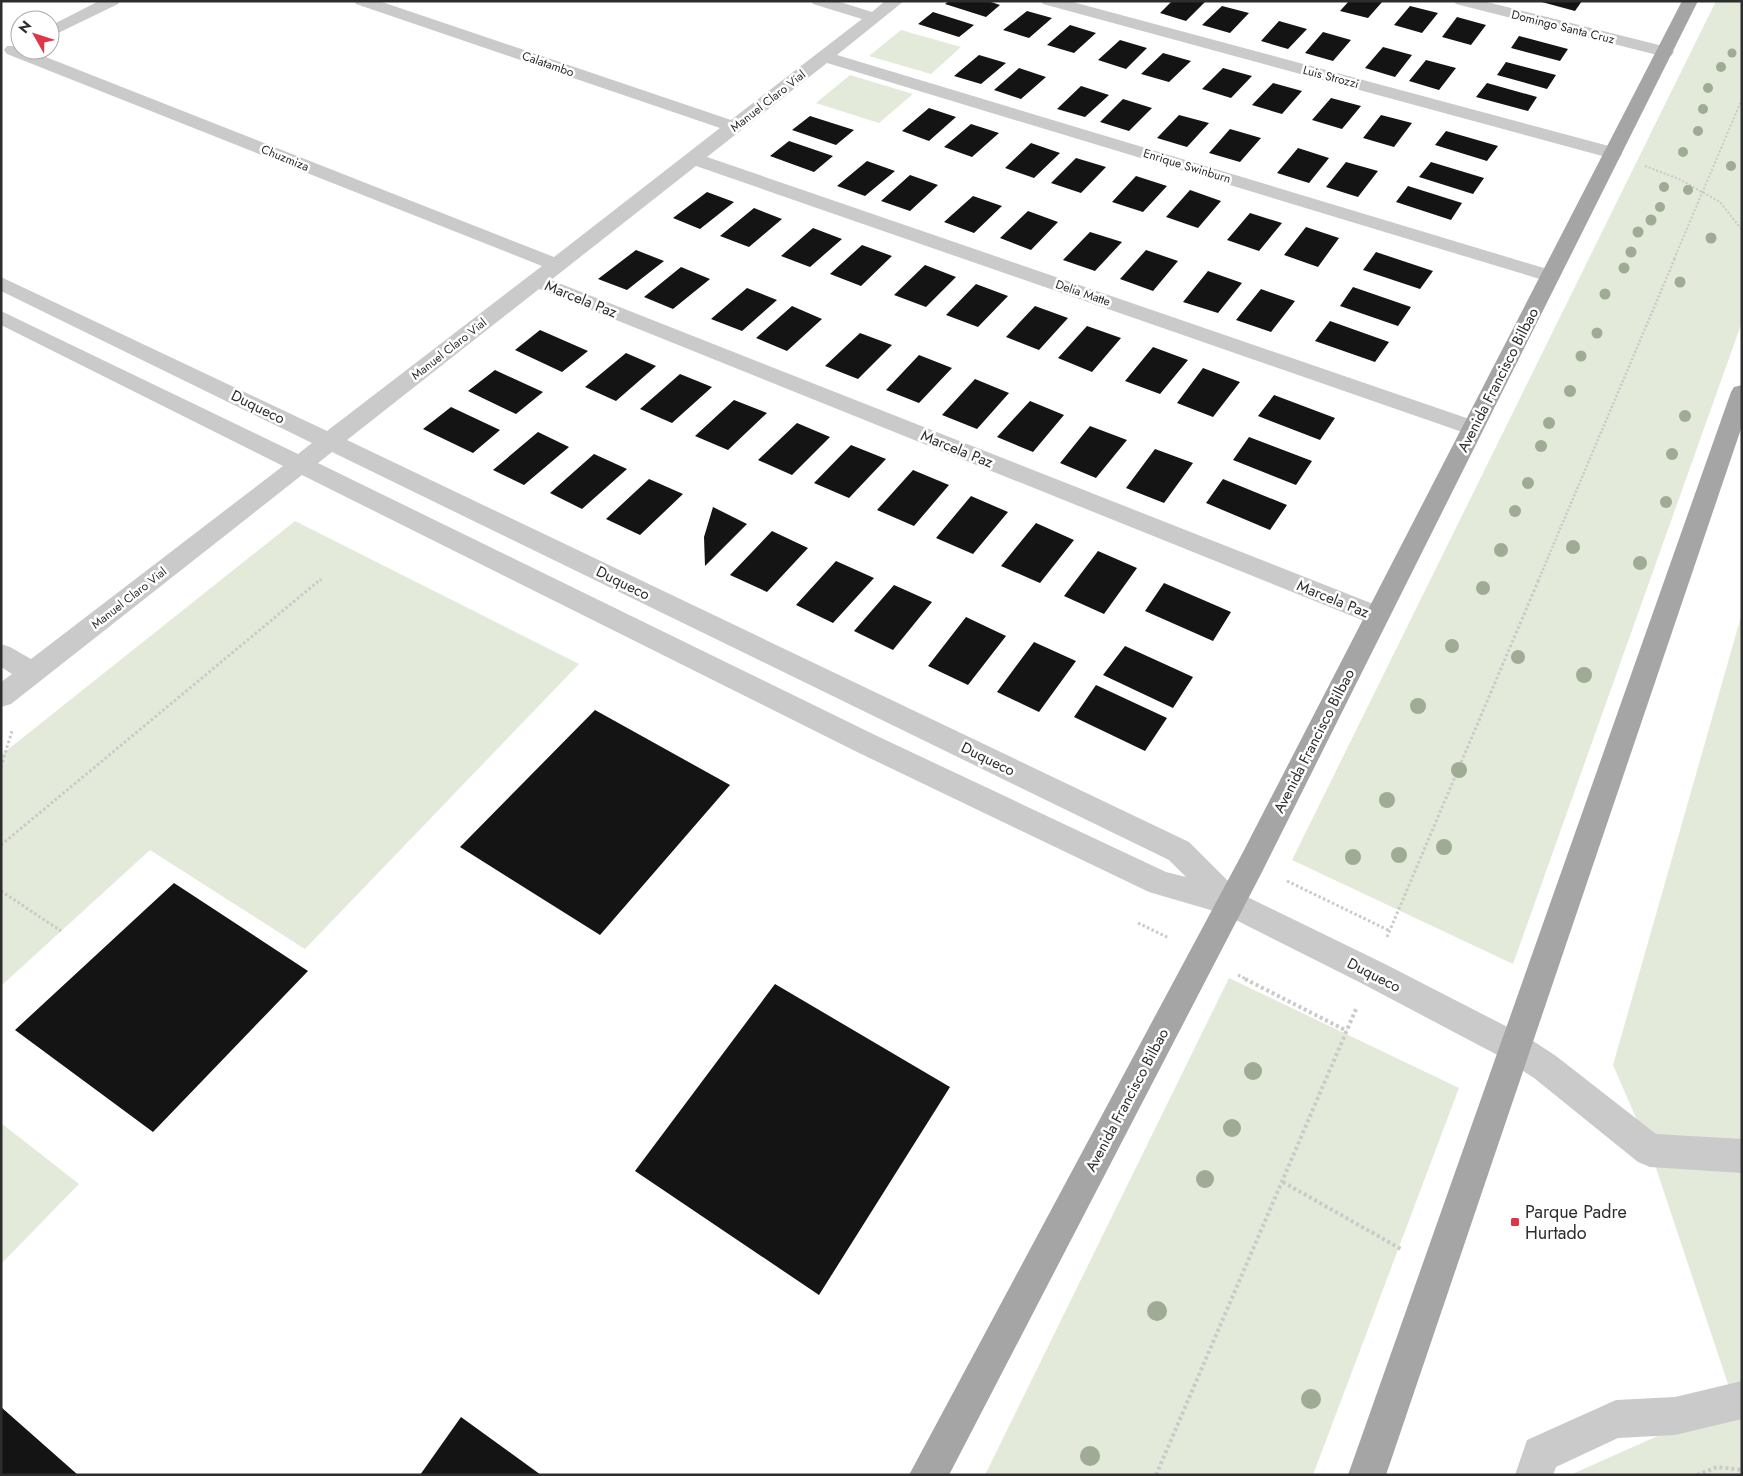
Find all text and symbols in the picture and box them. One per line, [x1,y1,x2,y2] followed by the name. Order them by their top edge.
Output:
[1510,6,1617,49] street label: Domingo Santa Cruz
[10,10,60,60] north arrow
[14,16,36,37] text: N
[520,47,577,81] street label: Calatambo
[1301,61,1361,93] street label: Luis Strozzi
[727,66,809,136] street label: Manuel Claro Vial
[258,140,312,176] street label: Chuzmiza
[1141,144,1233,188] street label: Enrique Swinburn
[542,275,621,324] street label: Marcela Paz
[1053,275,1113,311] street label: Delia Matte
[1452,304,1544,456] street label: Avenida Francisco Bilbao
[408,314,490,384] street label: Manuel Claro Vial
[227,384,289,430] street label: Duqueco
[918,425,997,474] street label: Marcela Paz
[592,560,654,606] street label: Duqueco
[88,563,170,633] street label: Manuel Claro Vial
[1294,575,1373,624] street label: Marcela Paz
[1268,665,1360,817] street label: Avenida Francisco Bilbao
[957,736,1019,782] street label: Duqueco
[1343,952,1405,998] street label: Duqueco
[1080,1024,1174,1176] street label: Avenida Francisco Bilbao
[1525,1199,1627,1246] place label: Parque Padre Hurtado
[1509,1216,1521,1228] marker: Parque Padre Hurtado

